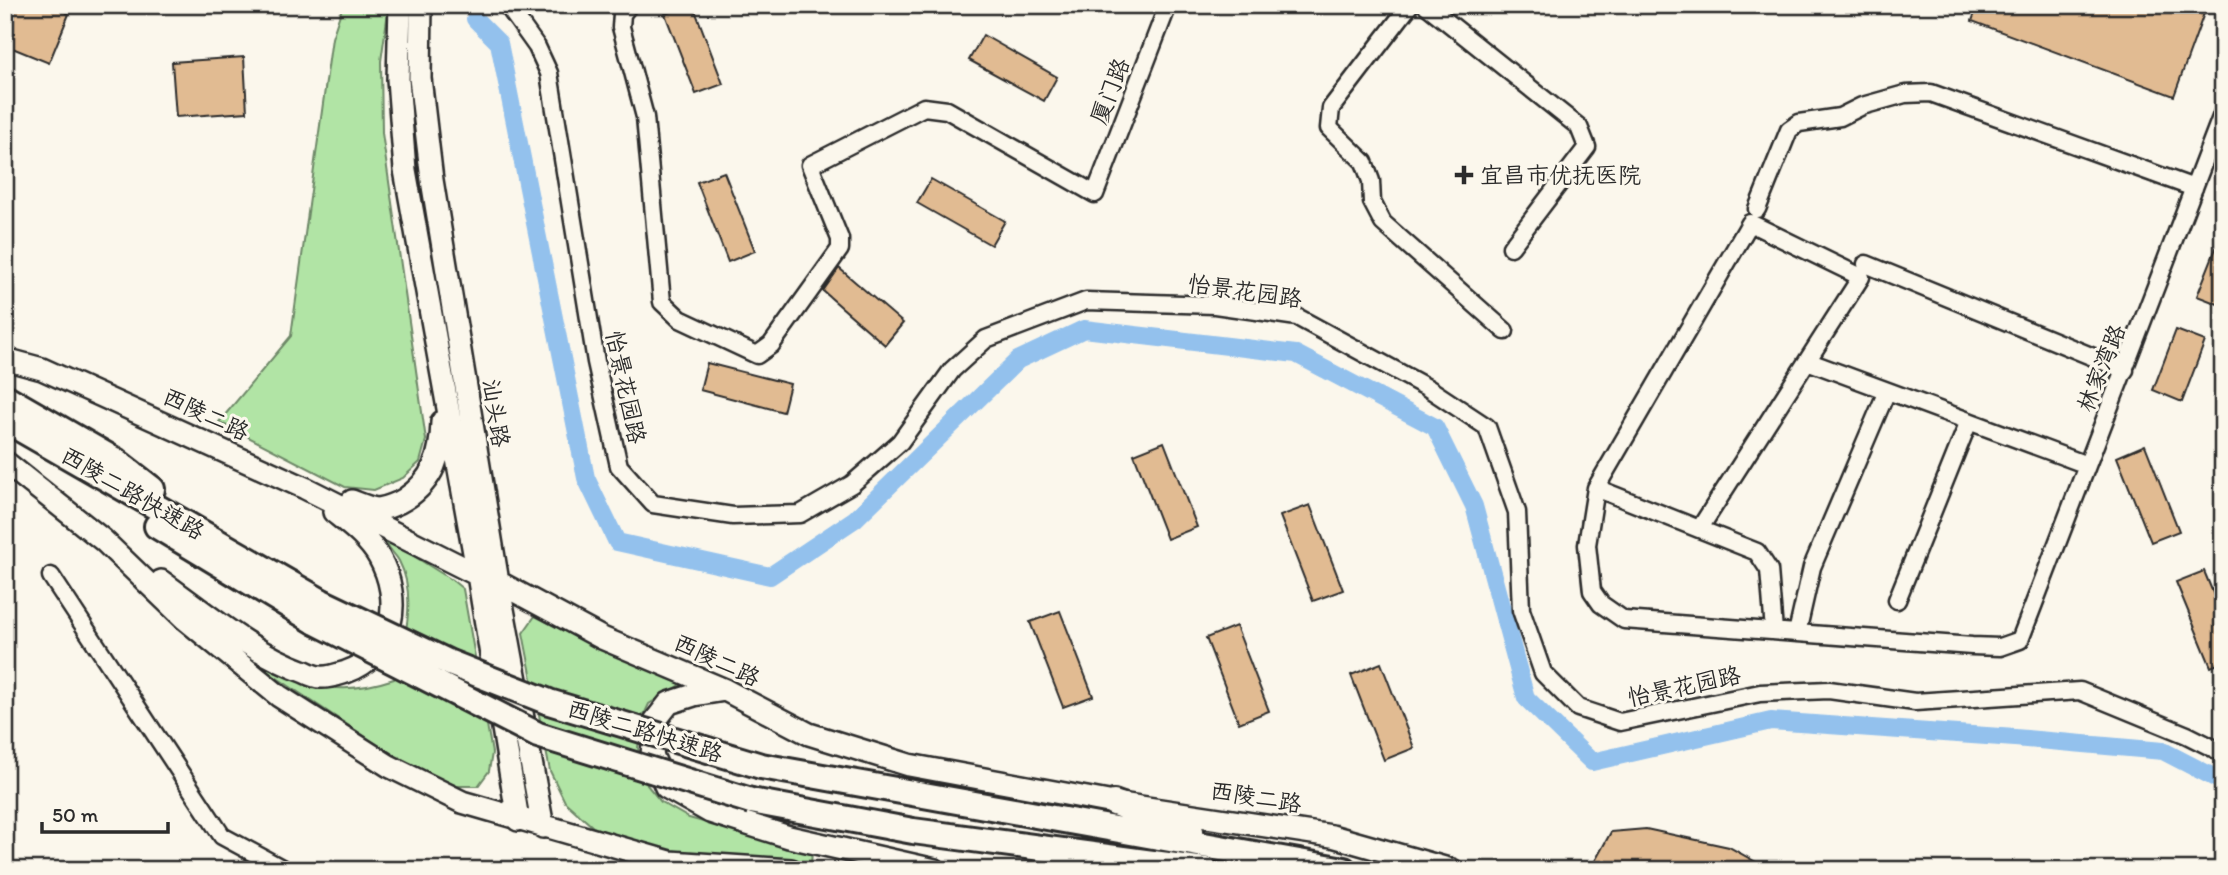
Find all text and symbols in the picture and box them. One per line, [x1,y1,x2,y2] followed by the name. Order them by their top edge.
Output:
[1085,54,1135,128] street label: 厦门路
[1480,161,1641,189] place label: 宜昌市优抚医院
[1454,165,1474,185] marker: 宜昌市优抚医院
[1186,269,1304,313] street label: 怡景花园路
[2071,320,2131,416] street label: 林家湾路
[600,328,652,446] street label: 怡景花园路
[477,377,515,449] street label: 汕头路
[158,382,254,446] street label: 西陵二路
[56,441,210,545] street label: 西陵二路快速路
[669,628,765,692] street label: 西陵二路
[1625,660,1743,712] street label: 怡景花园路
[564,694,726,768] street label: 西陵二路快速路
[1208,776,1304,818] street label: 西陵二路
[42,791,168,835] scale bar
[52,802,99,827] text: 50 m

